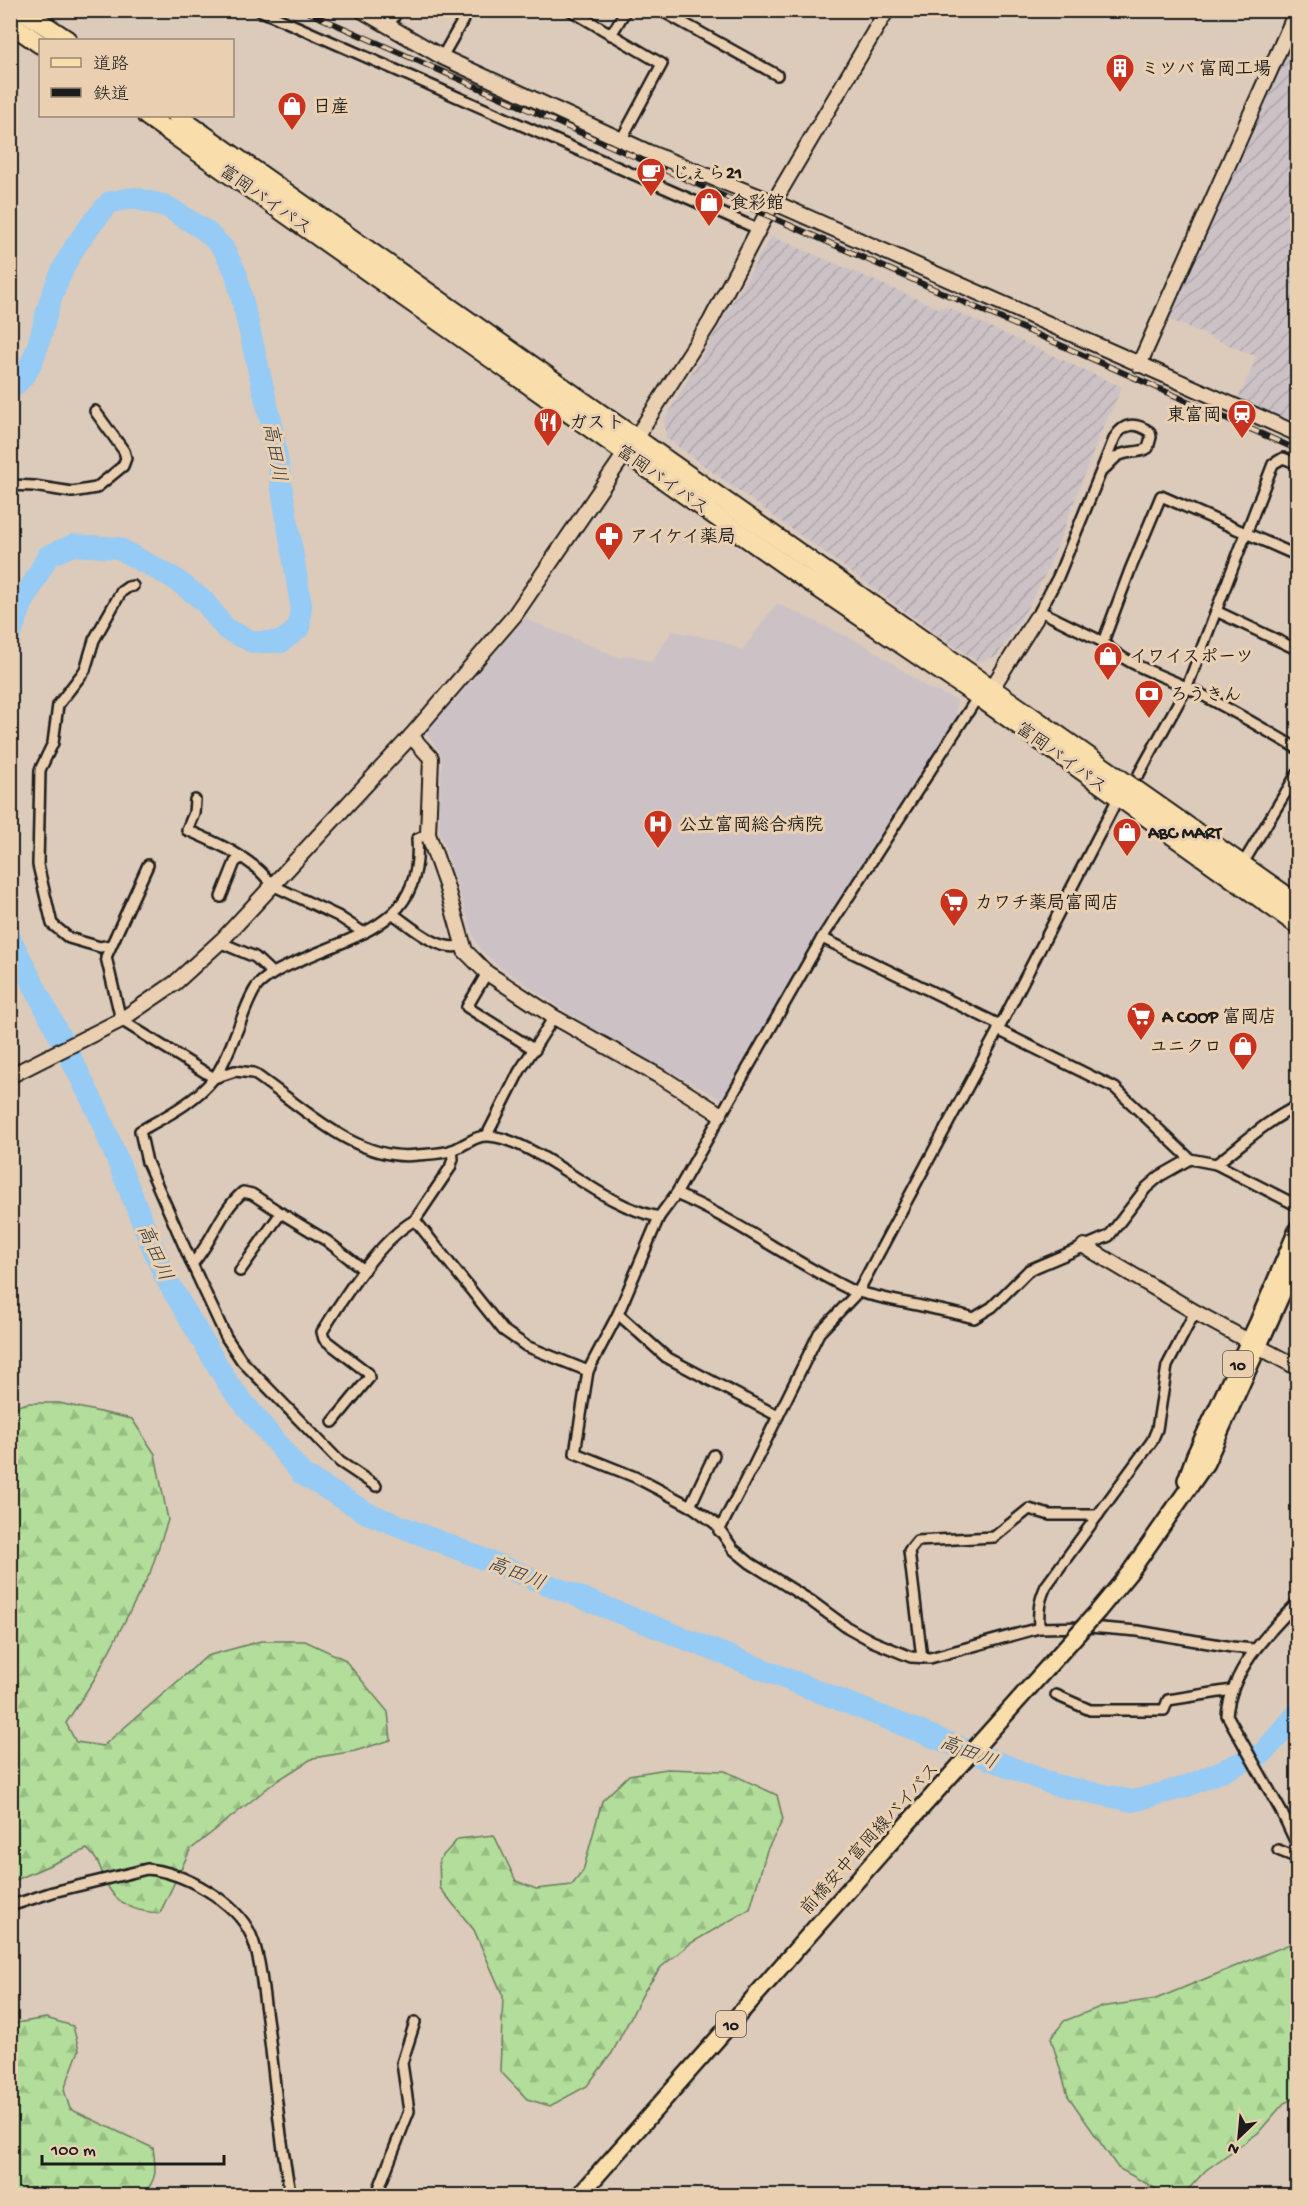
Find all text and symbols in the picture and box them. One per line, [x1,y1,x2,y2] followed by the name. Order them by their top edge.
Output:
[39,39,234,117] legend
[1104,52,1136,94] building icon: ミツバ 富岡工場
[93,54,129,76] text: 道路
[1141,59,1271,81] place label: ミツバ 富岡工場
[93,84,129,106] text: 鉄道
[276,90,308,132] shop icon: 日産
[313,97,349,119] place label: 日産
[635,156,667,198] cafe icon: じぇら21
[214,161,315,241] street label: 富岡バイパス
[672,164,742,185] place label: じぇら21
[693,186,725,228] shop icon: 食彩館
[730,193,784,215] place label: 食彩館
[1226,398,1258,440] station icon: 東富岡
[1167,405,1221,427] place label: 東富岡
[532,406,564,448] restaurant icon: ガスト
[569,414,625,435] place label: ガスト
[256,421,291,484] water label: 高田川
[611,441,712,521] street label: 富岡バイパス
[593,520,625,562] pharmacy icon: アイケイ薬局
[630,527,736,549] place label: アイケイ薬局
[1092,640,1124,682] shop icon: イワイスポーツ
[1129,648,1254,669] place label: イワイスポーツ
[1133,678,1165,720] bank icon: ろうきん
[1170,686,1242,707] place label: ろうきん
[1011,718,1111,799] street label: 富岡バイパス
[642,808,674,850] hospital icon: 公立富岡総合病院
[679,815,823,837] place label: 公立富岡総合病院
[1111,816,1143,858] shop icon: ABC MART
[1147,824,1222,845] place label: ABC MART
[938,886,970,928] supermarket icon: カワチ薬局富岡店
[975,893,1119,915] place label: カワチ薬局富岡店
[1125,1000,1157,1042] supermarket icon: A COOP 富岡店
[1161,1007,1277,1029] place label: A COOP 富岡店
[1227,1030,1259,1072] shop icon: ユニクロ
[1150,1038,1222,1059] place label: ユニクロ
[130,1221,177,1286] water label: 高田川
[1223,1351,1253,1377] road number: 10
[484,1551,549,1597] water label: 高田川
[936,1730,1001,1776] water label: 高田川
[796,1759,945,1920] street label: 前橋安中富岡線バイパス
[716,2011,746,2037] road number: 10
[1209,2107,1269,2167] north arrow
[42,2128,224,2166] scale bar
[1225,2136,1243,2158] text: N
[50,2141,96,2162] text: 100 m

